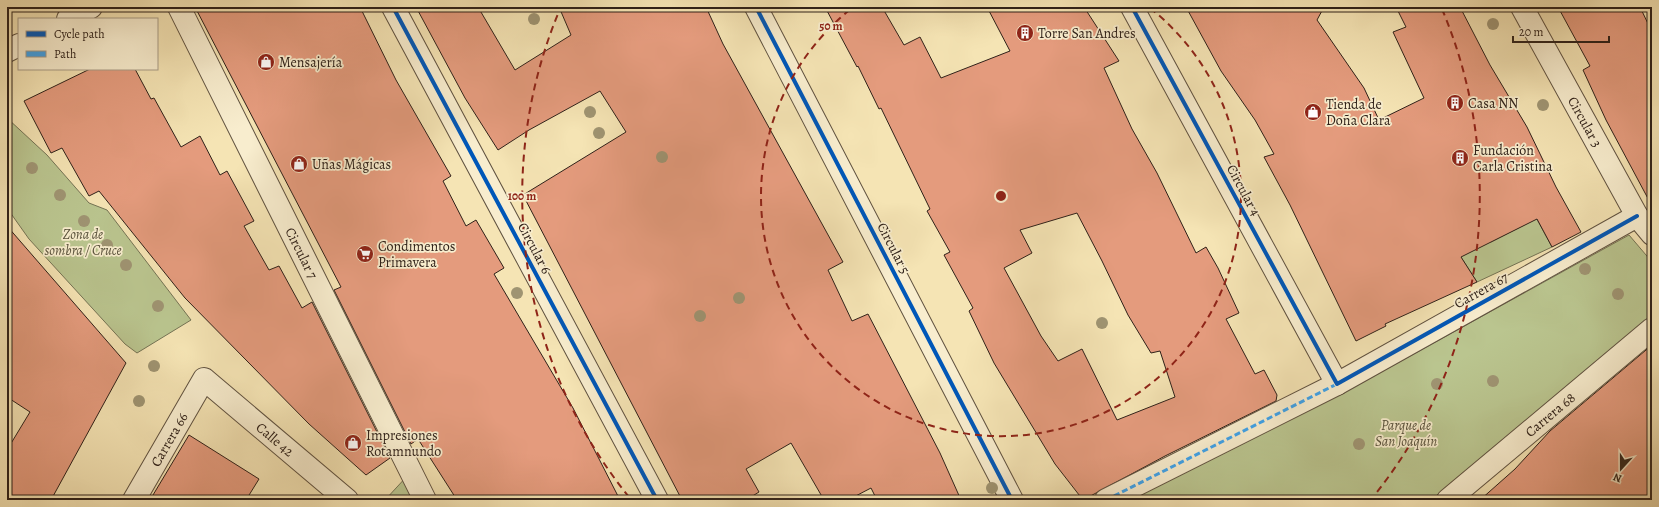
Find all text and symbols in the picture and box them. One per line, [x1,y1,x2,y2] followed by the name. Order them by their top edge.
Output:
[18,18,158,70] legend
[819,18,843,34] text: 50 m
[1513,18,1609,44] scale bar
[1015,23,1035,43] building icon: Torre San Andres
[1038,24,1136,43] place label: Torre San Andres
[1519,24,1543,40] text: 20 m
[54,26,105,42] text: Cycle path
[54,46,77,62] text: Path
[256,52,276,72] shop icon: Mensajería
[279,53,343,72] place label: Mensajería
[1445,93,1465,113] building icon: Casa NN
[1563,93,1606,151] street label: Circular 3
[1468,94,1518,113] place label: Casa NN
[1326,95,1391,130] place label: Tienda de Doña Clara
[1303,102,1323,122] shop icon: Tienda de Doña Clara
[1473,141,1553,176] place label: Fundación Carla Cristina
[1450,148,1470,168] building icon: Fundación Carla Cristina
[289,154,309,174] shop icon: Uñas Mágicas
[312,155,391,174] place label: Uñas Mágicas
[1222,161,1265,219] street label: Circular 4
[508,188,536,204] text: 100 m
[994,189,1008,203] centre of rings
[513,219,556,277] street label: Circular 6
[873,219,915,277] street label: Circular 5
[281,224,322,282] street label: Circular 7
[45,225,121,260] park label: Zona de sombra / Cruce
[378,237,455,272] place label: Condimentos Primavera
[355,244,375,264] supermarket icon: Condimentos Primavera
[1451,268,1512,313] street label: Carrera 67
[1521,388,1579,441] street label: Carrera 68
[146,409,193,470] street label: Carrera 66
[1375,416,1437,451] park label: Parque de San Joaquín
[252,418,298,461] street label: Calle 42
[366,426,441,461] place label: Impresiones Rotamnundo
[343,433,363,453] shop icon: Impresiones Rotamnundo
[1601,449,1641,489] north arrow
[1611,469,1624,486] text: N

